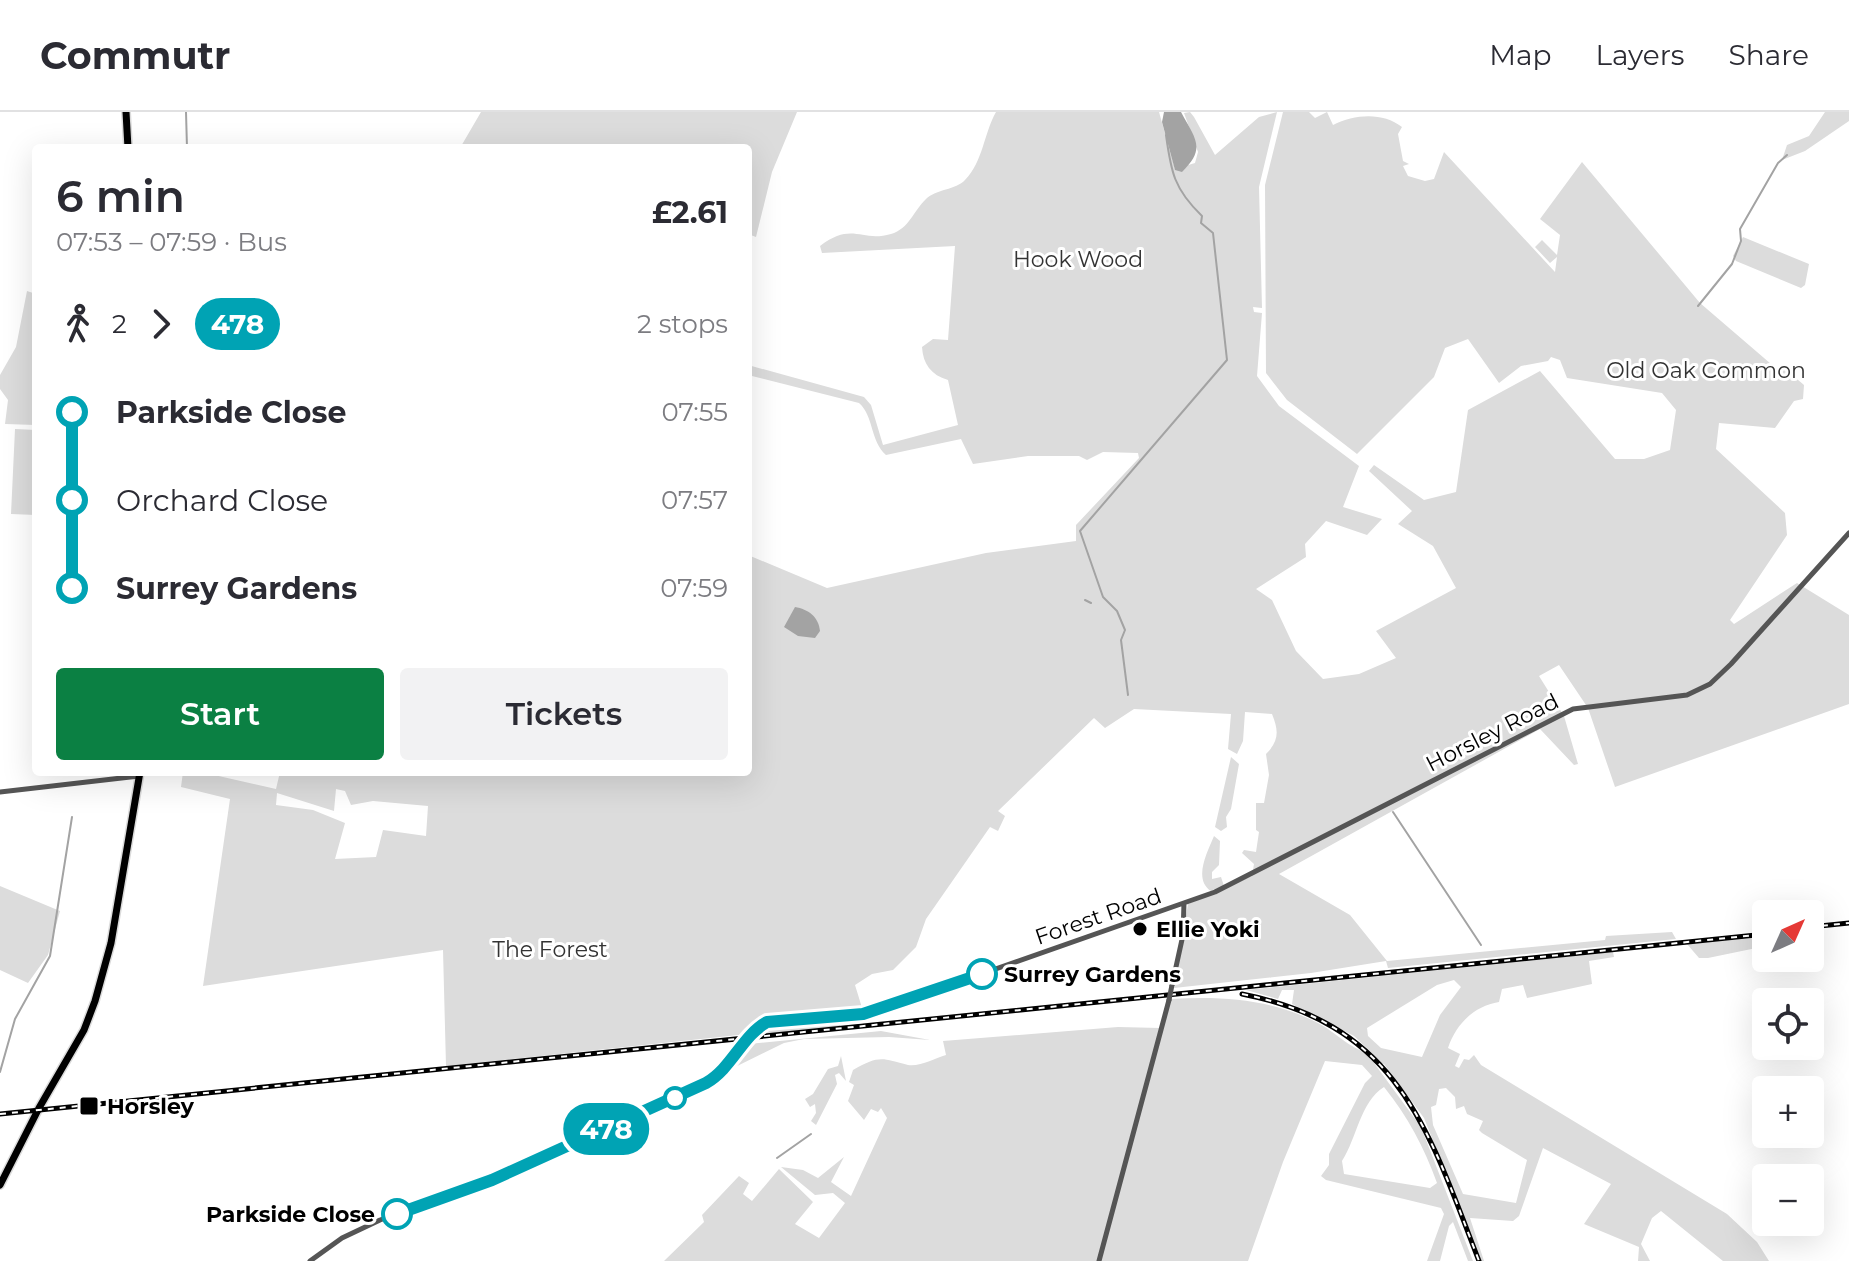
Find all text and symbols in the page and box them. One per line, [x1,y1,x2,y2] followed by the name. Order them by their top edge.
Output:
[40,32,230,79] text: Commutr
[1489,38,1552,72] text: Map
[1596,38,1685,72] text: Layers
[1729,38,1809,72] text: Share
[56,169,185,223] text: 6 min
[652,194,728,231] text: £2.61
[56,226,287,258] text: 07:53 – 07:59 · Bus
[1013,246,1143,273] park label: Hook Wood
[56,302,100,346] icon: walk
[139,302,183,346] icon: forward
[211,307,264,341] text: 478
[112,308,127,340] text: 2
[637,308,728,340] text: 2 stops
[1606,357,1806,384] park label: Old Oak Common
[116,394,346,431] text: Parkside Close
[661,396,728,428] text: 07:55
[116,482,328,519] text: Orchard Close
[661,484,728,516] text: 07:57
[116,570,357,607] text: Surrey Gardens
[660,572,728,604] text: 07:59
[56,668,384,760] button: Start
[400,668,728,760] button: Tickets
[1421,687,1563,777] street label: Horsley Road
[1031,882,1165,951] street label: Forest Road
[1752,900,1824,972] north arrow
[1752,900,1824,1236] map controls
[1156,916,1260,943] place label: Ellie Yoki
[1131,920,1149,938] marker: Ellie Yoki
[492,936,608,963] park label: The Forest
[967,959,997,989] marker: Surrey Gardens
[1004,961,1181,988] place label: Surrey Gardens
[1752,988,1824,1060] button: locate
[1752,1076,1824,1148] button: +
[664,1087,686,1109] unlabelled marker
[107,1093,195,1120] place label: Horsley
[78,1095,100,1117] marker: Horsley
[560,1103,652,1155] line badge: 478
[579,1112,633,1146] text: 478
[1752,1164,1824,1236] button: −
[382,1199,412,1229] marker: Parkside Close
[206,1201,375,1228] place label: Parkside Close

